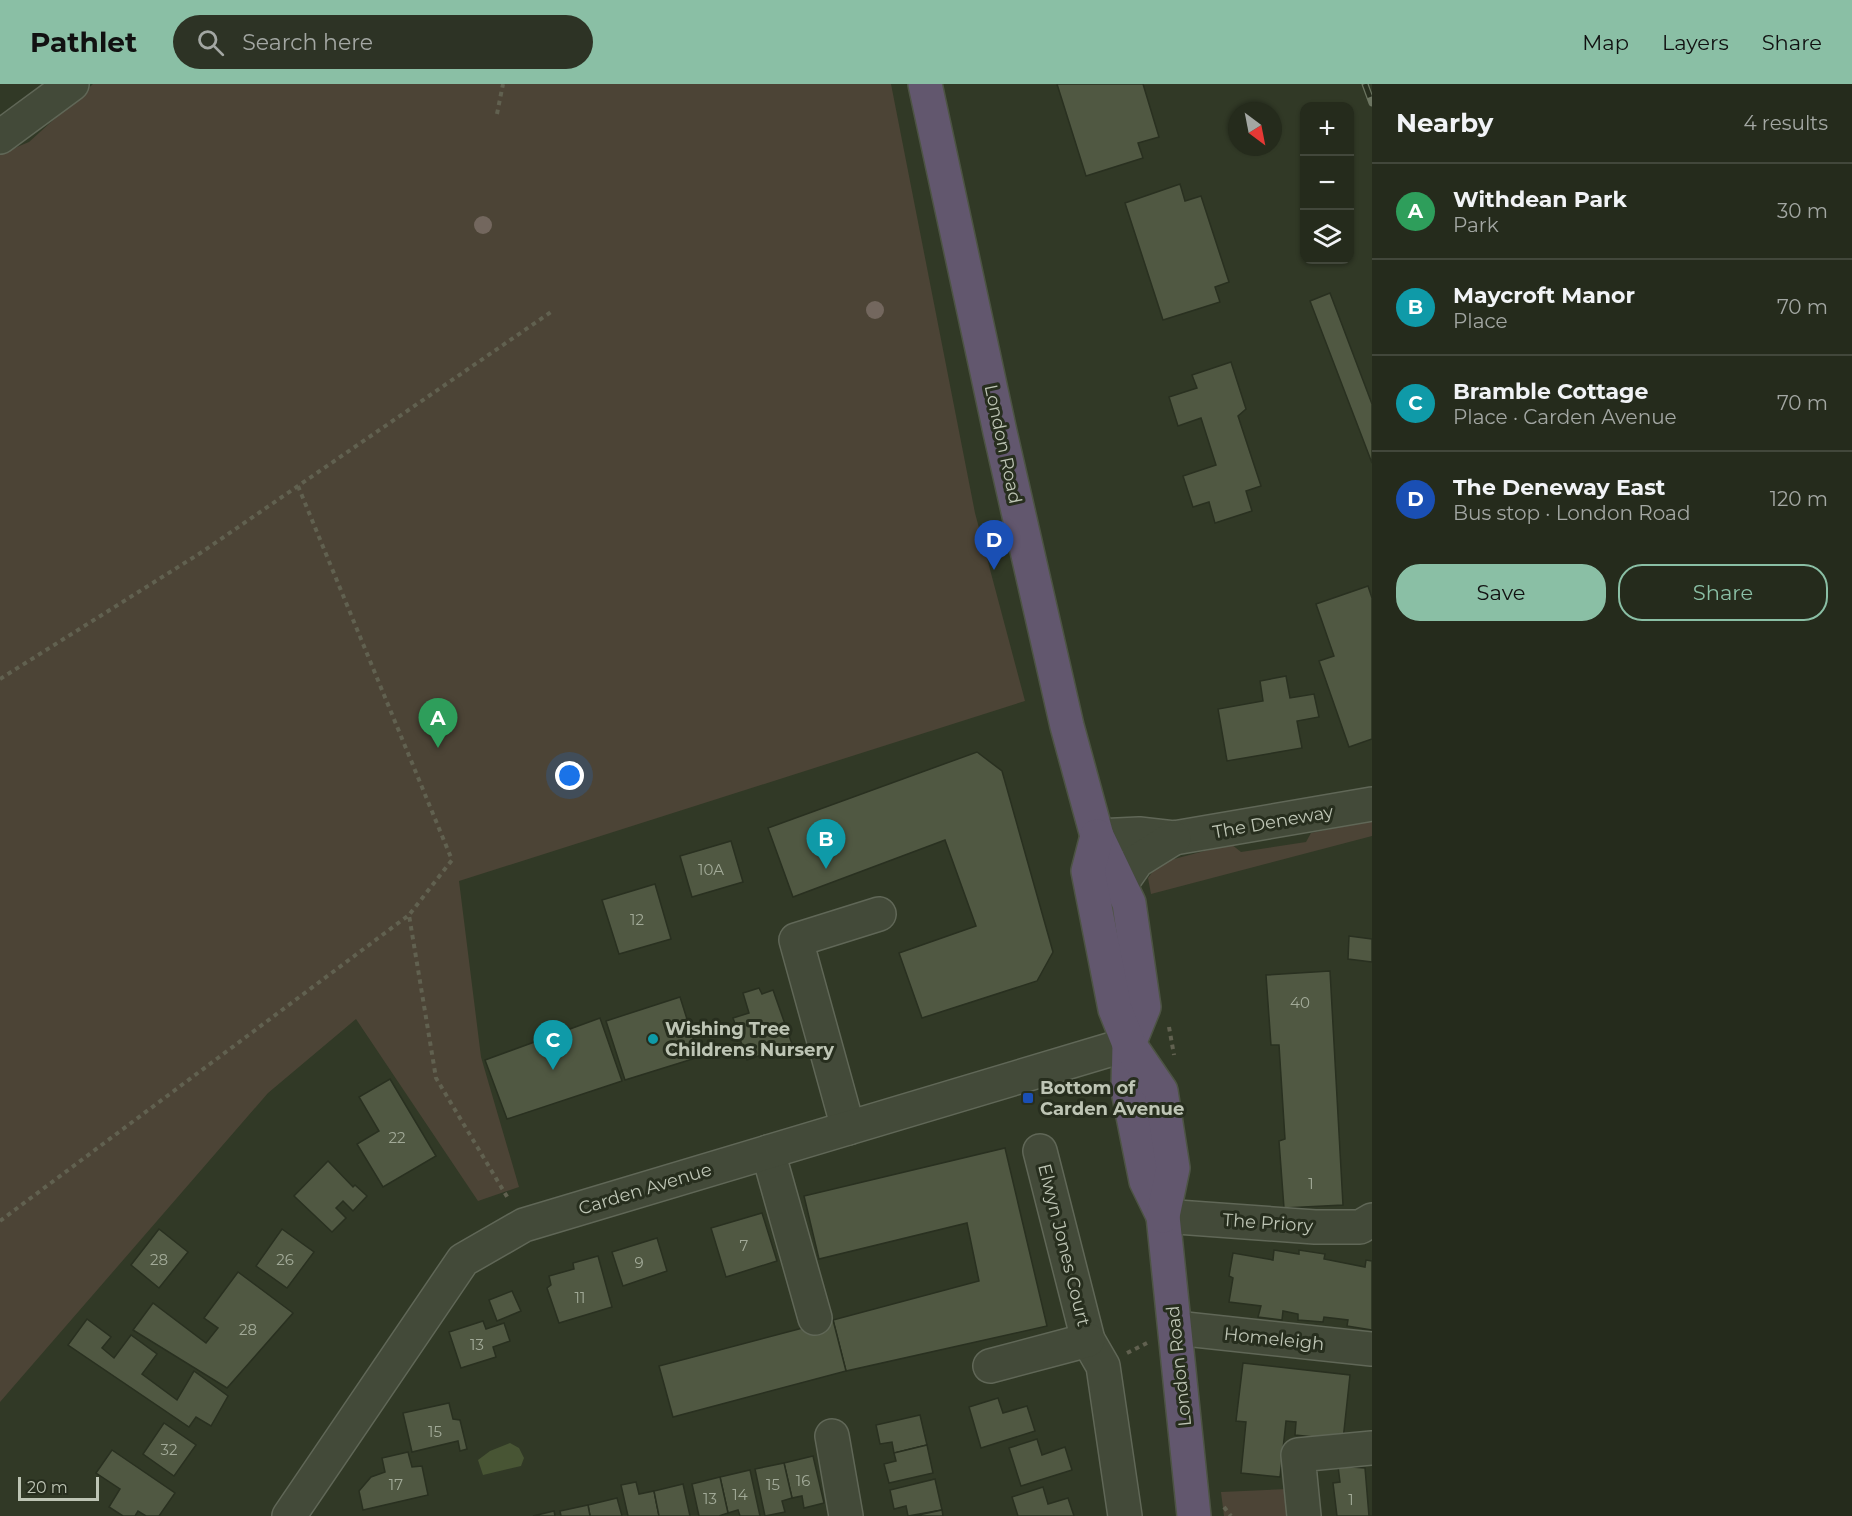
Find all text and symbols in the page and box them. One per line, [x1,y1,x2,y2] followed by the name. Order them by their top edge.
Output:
[173,15,593,69] search box
[30,25,137,59] text: Pathlet
[194,26,227,59] icon: search
[242,29,373,56] text: Search here
[1582,30,1629,55] text: Map
[1662,30,1729,55] text: Layers
[1762,30,1822,55] text: Share
[1228,102,1282,156] north arrow
[1300,102,1354,264] map controls
[1300,102,1354,156] button: +
[1396,107,1493,139] text: Nearby
[1743,111,1828,135] text: 4 results
[1300,156,1354,210] button: −
[1453,186,1627,213] text: Withdean Park
[1408,199,1423,223] text: A
[1777,199,1828,223] text: 30 m
[1300,210,1354,264] button: layers
[1453,213,1499,237] text: Park
[1453,282,1635,309] text: Maycroft Manor
[1408,295,1423,319] text: B
[1777,295,1828,319] text: 70 m
[1453,309,1508,333] text: Place
[1453,378,1648,405] text: Bramble Cottage
[980,382,1026,506] street label: London Road
[1408,391,1423,415] text: C
[1777,391,1828,415] text: 70 m
[1453,405,1677,429] text: Place · Carden Avenue
[1453,474,1665,501] text: The Deneway East
[1407,487,1424,511] text: D
[1770,487,1828,511] text: 120 m
[1453,501,1690,525] text: Bus stop · London Road
[974,520,1014,570] pin: D
[1396,564,1606,621] button: Save
[1618,564,1828,621] button: Share
[418,698,458,748] pin: A
[555,761,584,790] your location
[1211,801,1335,843] street label: The Deneway
[806,820,846,869] pin: B
[698,860,724,879] house number: 10A
[630,910,644,929] house number: 12
[1290,993,1310,1012] house number: 40
[665,1018,834,1061] place label: Wishing Tree Childrens Nursery
[534,1020,572,1070] pin: C
[646,1032,660,1046] marker: Wishing Tree Childrens Nursery
[1040,1077,1184,1120] place label: Bottom of Carden Avenue
[1021,1091,1035,1105] marker: Bottom of Carden Avenue
[388,1128,406,1147] house number: 22
[576,1158,714,1220] street label: Carden Avenue
[1033,1162,1095,1328] street label: Elwyn Jones Court
[1308,1174,1314,1193] house number: 1
[1222,1209,1314,1237] street label: The Priory
[740,1236,749,1255] house number: 7
[150,1250,168,1269] house number: 28
[276,1250,294,1269] house number: 26
[634,1253,644,1272] house number: 9
[575,1288,585,1307] house number: 11
[1162,1305,1196,1427] street label: London Road
[239,1320,257,1339] house number: 28
[1223,1323,1325,1355] street label: Homeleigh
[470,1335,484,1354] house number: 13
[428,1422,442,1441] house number: 15
[161,1440,177,1459] house number: 32
[796,1471,810,1490] house number: 16
[18,1474,99,1502] scale bar
[389,1475,403,1494] house number: 17
[766,1475,780,1494] house number: 15
[27,1478,68,1497] text: 20 m
[732,1485,748,1504] house number: 14
[703,1489,717,1508] house number: 13
[1348,1490,1354,1509] house number: 1

